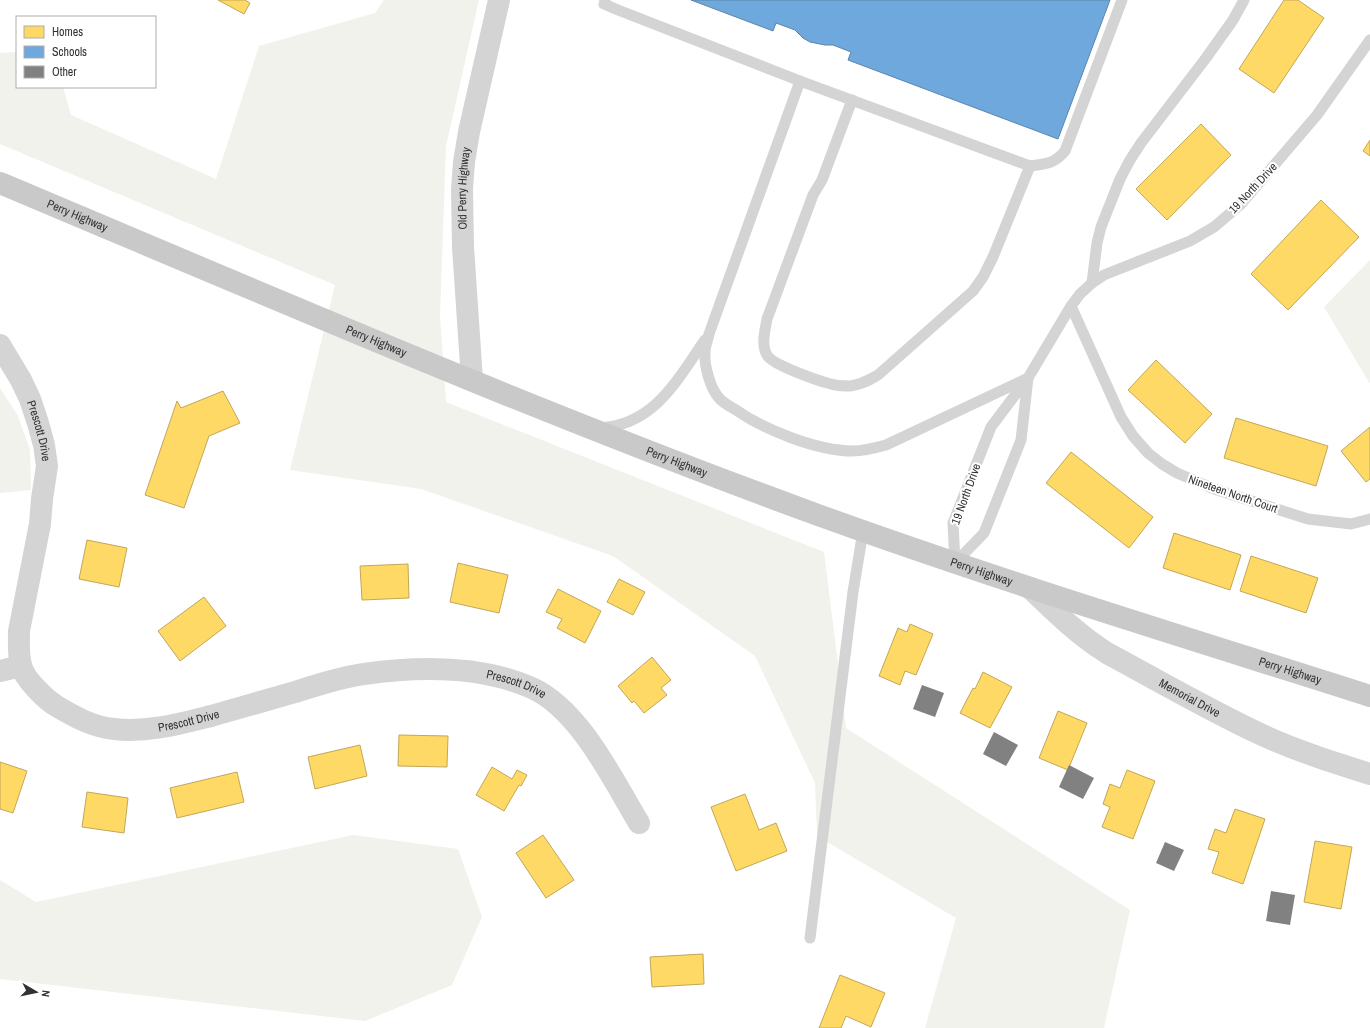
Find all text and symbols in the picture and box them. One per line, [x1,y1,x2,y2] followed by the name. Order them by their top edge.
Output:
[16,16,156,88] legend
[52,24,83,40] text: Homes
[52,44,87,60] text: Schools
[52,64,77,80] text: Other
[454,146,474,230] street label: Old Perry Highway
[1225,159,1281,217] street label: 19 North Drive
[45,196,110,236] street label: Perry Highway
[343,321,409,361] street label: Perry Highway
[23,398,54,462] street label: Prescott Drive
[644,443,710,481] street label: Perry Highway
[948,461,984,527] street label: 19 North Drive
[1186,471,1280,517] street label: Nineteen North Court
[948,554,1015,590] street label: Perry Highway
[1257,653,1323,688] street label: Perry Highway
[485,666,549,702] street label: Prescott Drive
[1156,675,1223,721] street label: Memorial Drive
[157,706,221,736] street label: Prescott Drive
[16,972,56,1012] north arrow
[38,989,53,998] text: N

